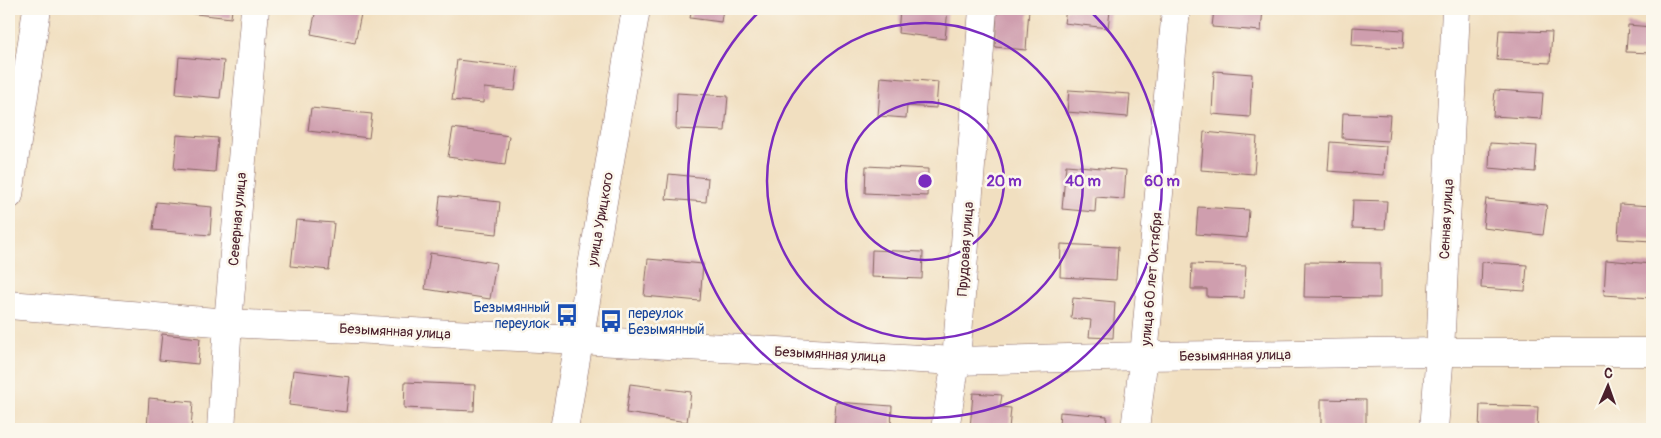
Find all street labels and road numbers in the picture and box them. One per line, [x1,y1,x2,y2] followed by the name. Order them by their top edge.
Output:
[584,170,617,268] street label: улица Урицкого
[225,172,250,267] street label: Северная улица
[1436,178,1457,260] street label: Сенная улица
[954,201,977,297] street label: Прудовая улица
[1137,212,1166,347] street label: улица 60 лет Октября
[339,320,451,343] street label: Безымянная улица
[774,343,886,366] street label: Безымянная улица
[1179,346,1291,365] street label: Безымянная улица

